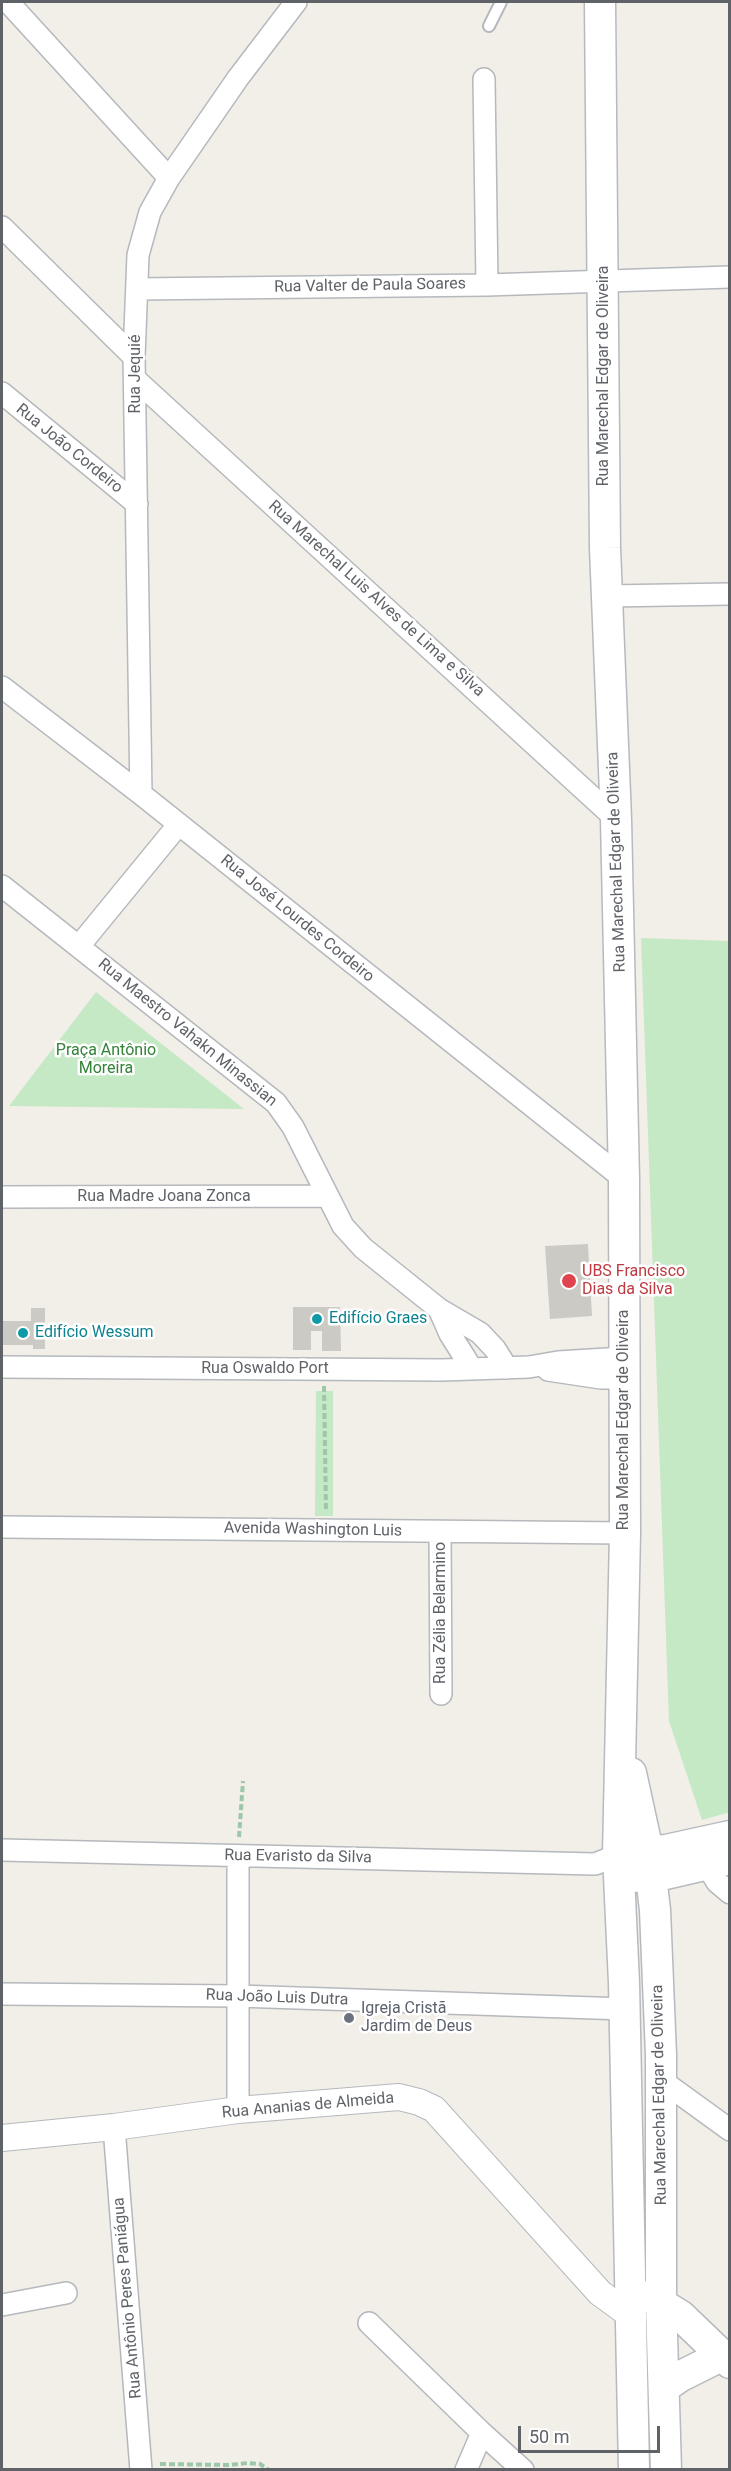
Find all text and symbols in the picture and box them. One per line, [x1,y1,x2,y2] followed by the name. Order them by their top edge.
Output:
[594,266,614,486] street label: Rua Marechal Edgar de Oliveira
[274,275,466,297] street label: Rua Valter de Paula Soares
[126,335,146,413] street label: Rua Jequié
[12,400,126,498] street label: Rua João Cordeiro
[264,497,488,701] street label: Rua Marechal Luis Alves de Lima e Silva
[604,751,630,973] street label: Rua Marechal Edgar de Oliveira
[216,851,378,987] street label: Rua José Lourdes Cordeiro
[94,955,280,1111] street label: Rua Maestro Vahakn Minassian
[56,1041,156,1079] park label: Praça Antônio Moreira
[77,1187,251,1207] street label: Rua Madre Joana Zonca
[582,1262,685,1300] place label: UBS Francisco Dias da Silva
[560,1272,578,1290] marker: UBS Francisco Dias da Silva
[329,1309,427,1329] place label: Edifício Graes
[614,1310,634,1530] street label: Rua Marechal Edgar de Oliveira
[310,1312,324,1326] marker: Edifício Graes
[35,1323,154,1343] place label: Edifício Wessum
[16,1326,30,1340] marker: Edifício Wessum
[201,1359,329,1379] street label: Rua Oswaldo Port
[224,1519,402,1541] street label: Avenida Washington Luis
[431,1542,451,1684] street label: Rua Zélia Belarmino
[224,1846,372,1868] street label: Rua Evaristo da Silva
[648,1985,672,2205] street label: Rua Marechal Edgar de Oliveira
[205,1986,349,2010] street label: Rua João Luis Dutra
[361,1999,472,2037] place label: Igreja Cristã Jardim de Deus
[342,2011,356,2025] marker: Igreja Cristã Jardim de Deus
[221,2089,395,2123] street label: Rua Ananias de Almeida
[110,2197,146,2399] street label: Rua Antônio Peres Paniágua
[521,2414,664,2452] scale bar
[529,2426,569,2447] text: 50 m

